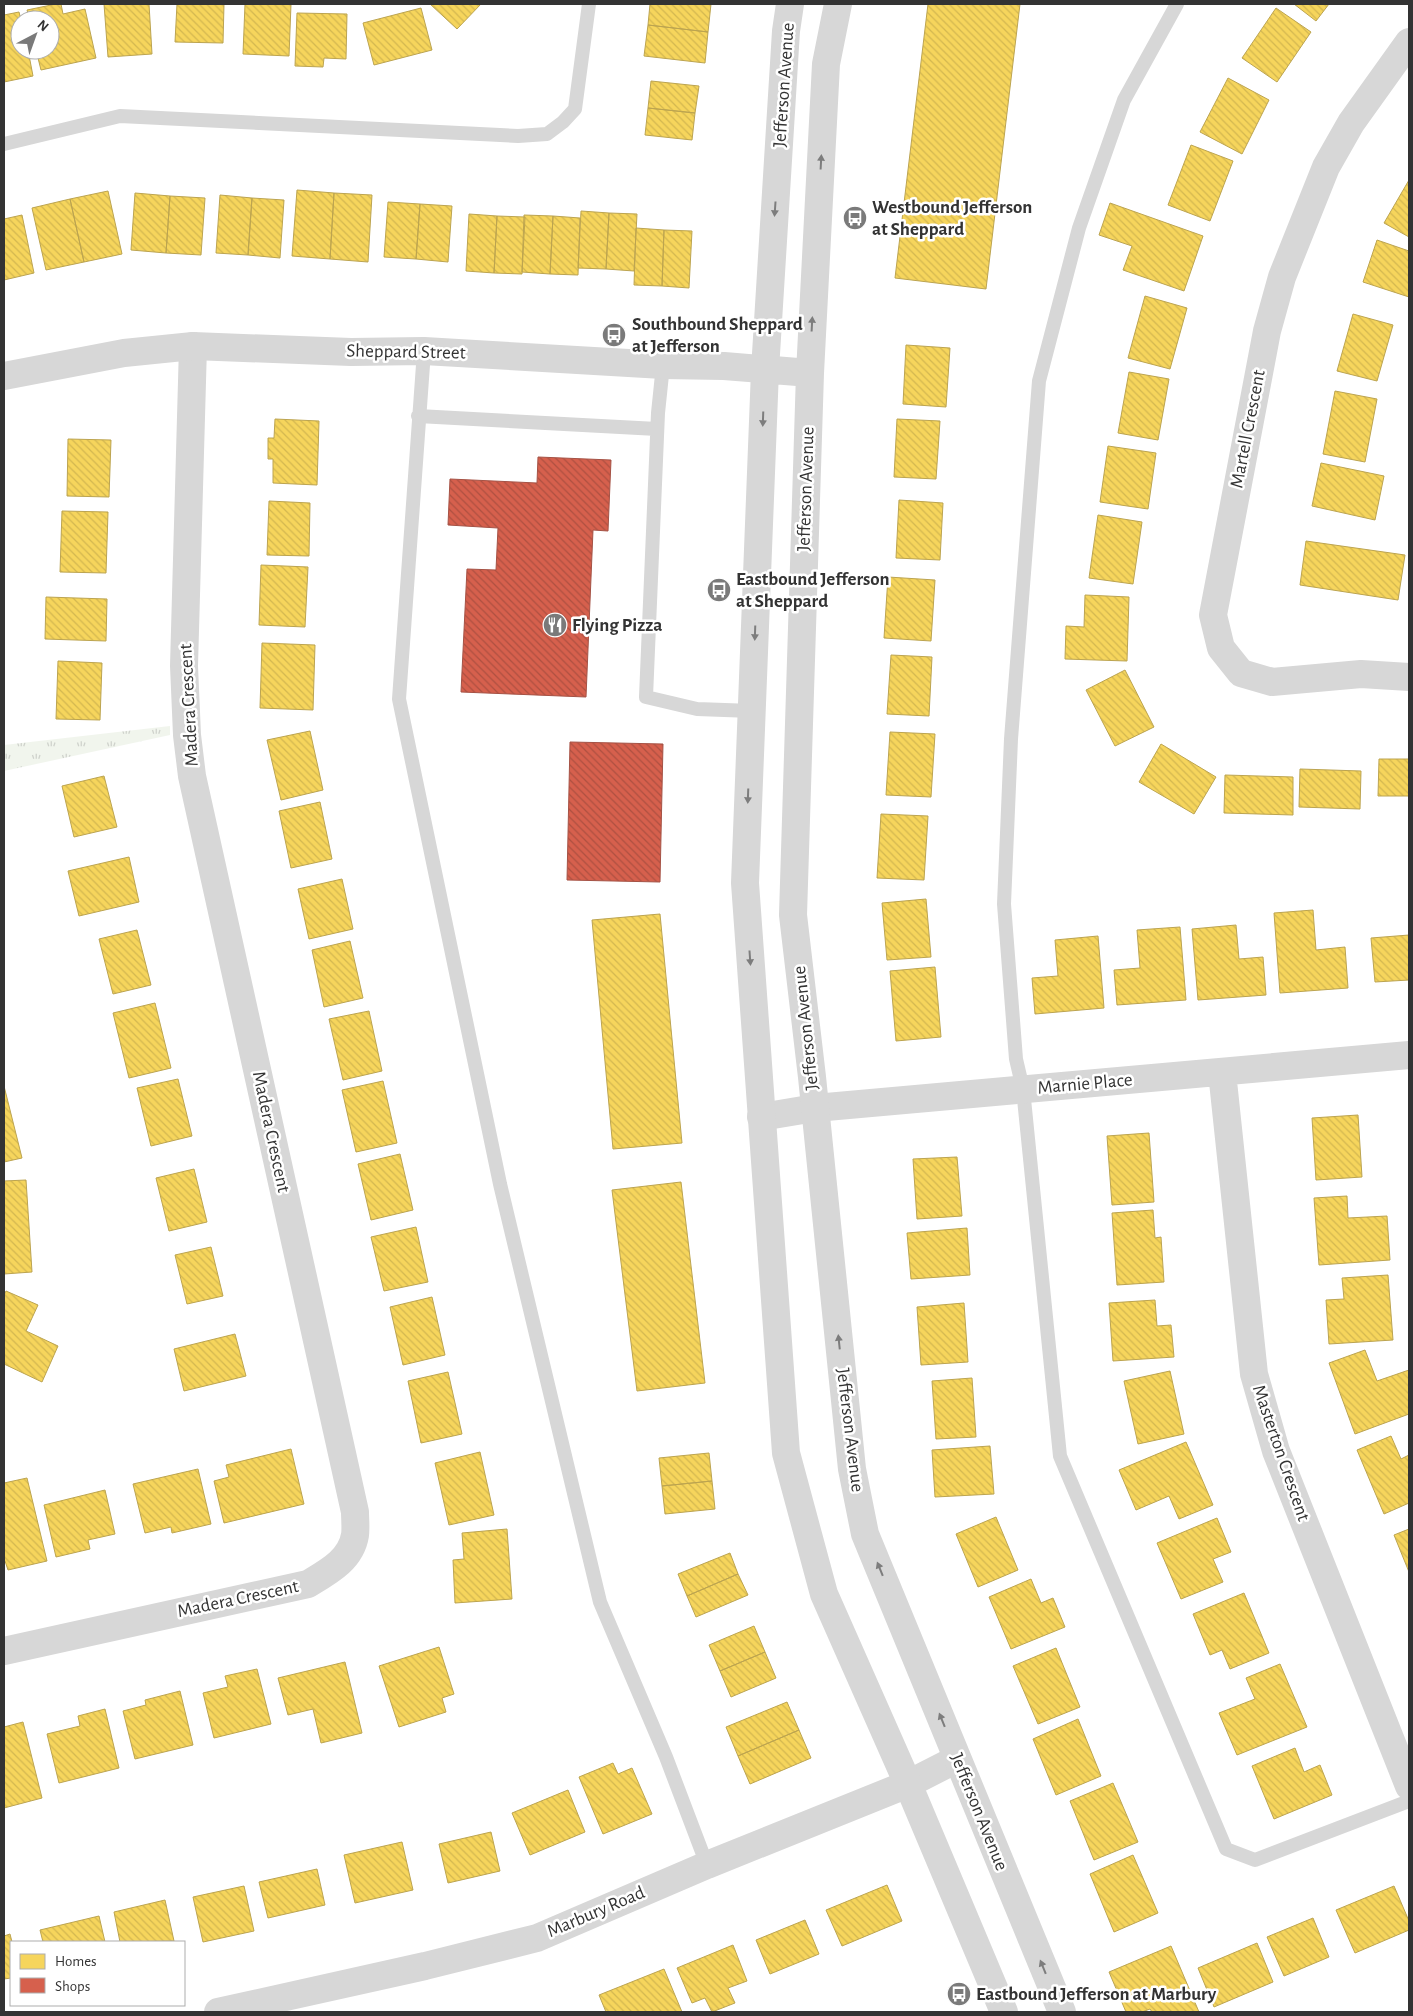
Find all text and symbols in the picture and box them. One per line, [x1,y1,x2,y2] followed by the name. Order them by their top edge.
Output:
[10,10,60,60] north arrow
[35,17,51,34] text: N
[770,22,798,148] street label: Jefferson Avenue
[817,154,825,170] one-way arrow
[872,198,1032,239] place label: Westbound Jefferson at Sheppard
[771,202,779,218] one-way arrow
[842,205,868,231] bus stop icon: Westbound Jefferson at Sheppard
[632,315,803,356] place label: Southbound Sheppard at Jefferson
[809,316,817,332] one-way arrow
[601,322,627,348] bus stop icon: Southbound Sheppard at Jefferson
[346,341,466,363] street label: Sheppard Street
[1227,368,1269,490] street label: Martell Crescent
[759,411,767,427] one-way arrow
[794,426,818,552] street label: Jefferson Avenue
[736,570,890,611] place label: Eastbound Jefferson at Sheppard
[706,577,732,603] bus stop icon: Eastbound Jefferson at Sheppard
[542,612,568,638] restaurant icon: Flying Pizza
[572,616,662,635] place label: Flying Pizza
[750,626,758,642] one-way arrow
[176,643,202,767] street label: Madera Crescent
[744,788,752,804] one-way arrow
[746,950,754,966] one-way arrow
[790,965,822,1091] street label: Jefferson Avenue
[249,1070,293,1194] street label: Madera Crescent
[1037,1070,1133,1098] street label: Marnie Place
[835,1334,843,1350] one-way arrow
[833,1367,867,1493] street label: Jefferson Avenue
[1249,1383,1313,1523] street label: Masterton Crescent
[876,1562,883,1577] one-way arrow
[176,1577,300,1621] street label: Madera Crescent
[937,1713,945,1727] one-way arrow
[947,1751,1011,1873] street label: Jefferson Avenue
[544,1883,648,1941] street label: Marbury Road
[10,1941,185,2006] legend
[55,1954,97,1969] text: Homes
[1039,1960,1047,1974] one-way arrow
[55,1979,90,1994] text: Shops
[946,1981,972,2007] bus stop icon: Eastbound Jefferson at Marbury
[976,1985,1217,2004] place label: Eastbound Jefferson at Marbury

